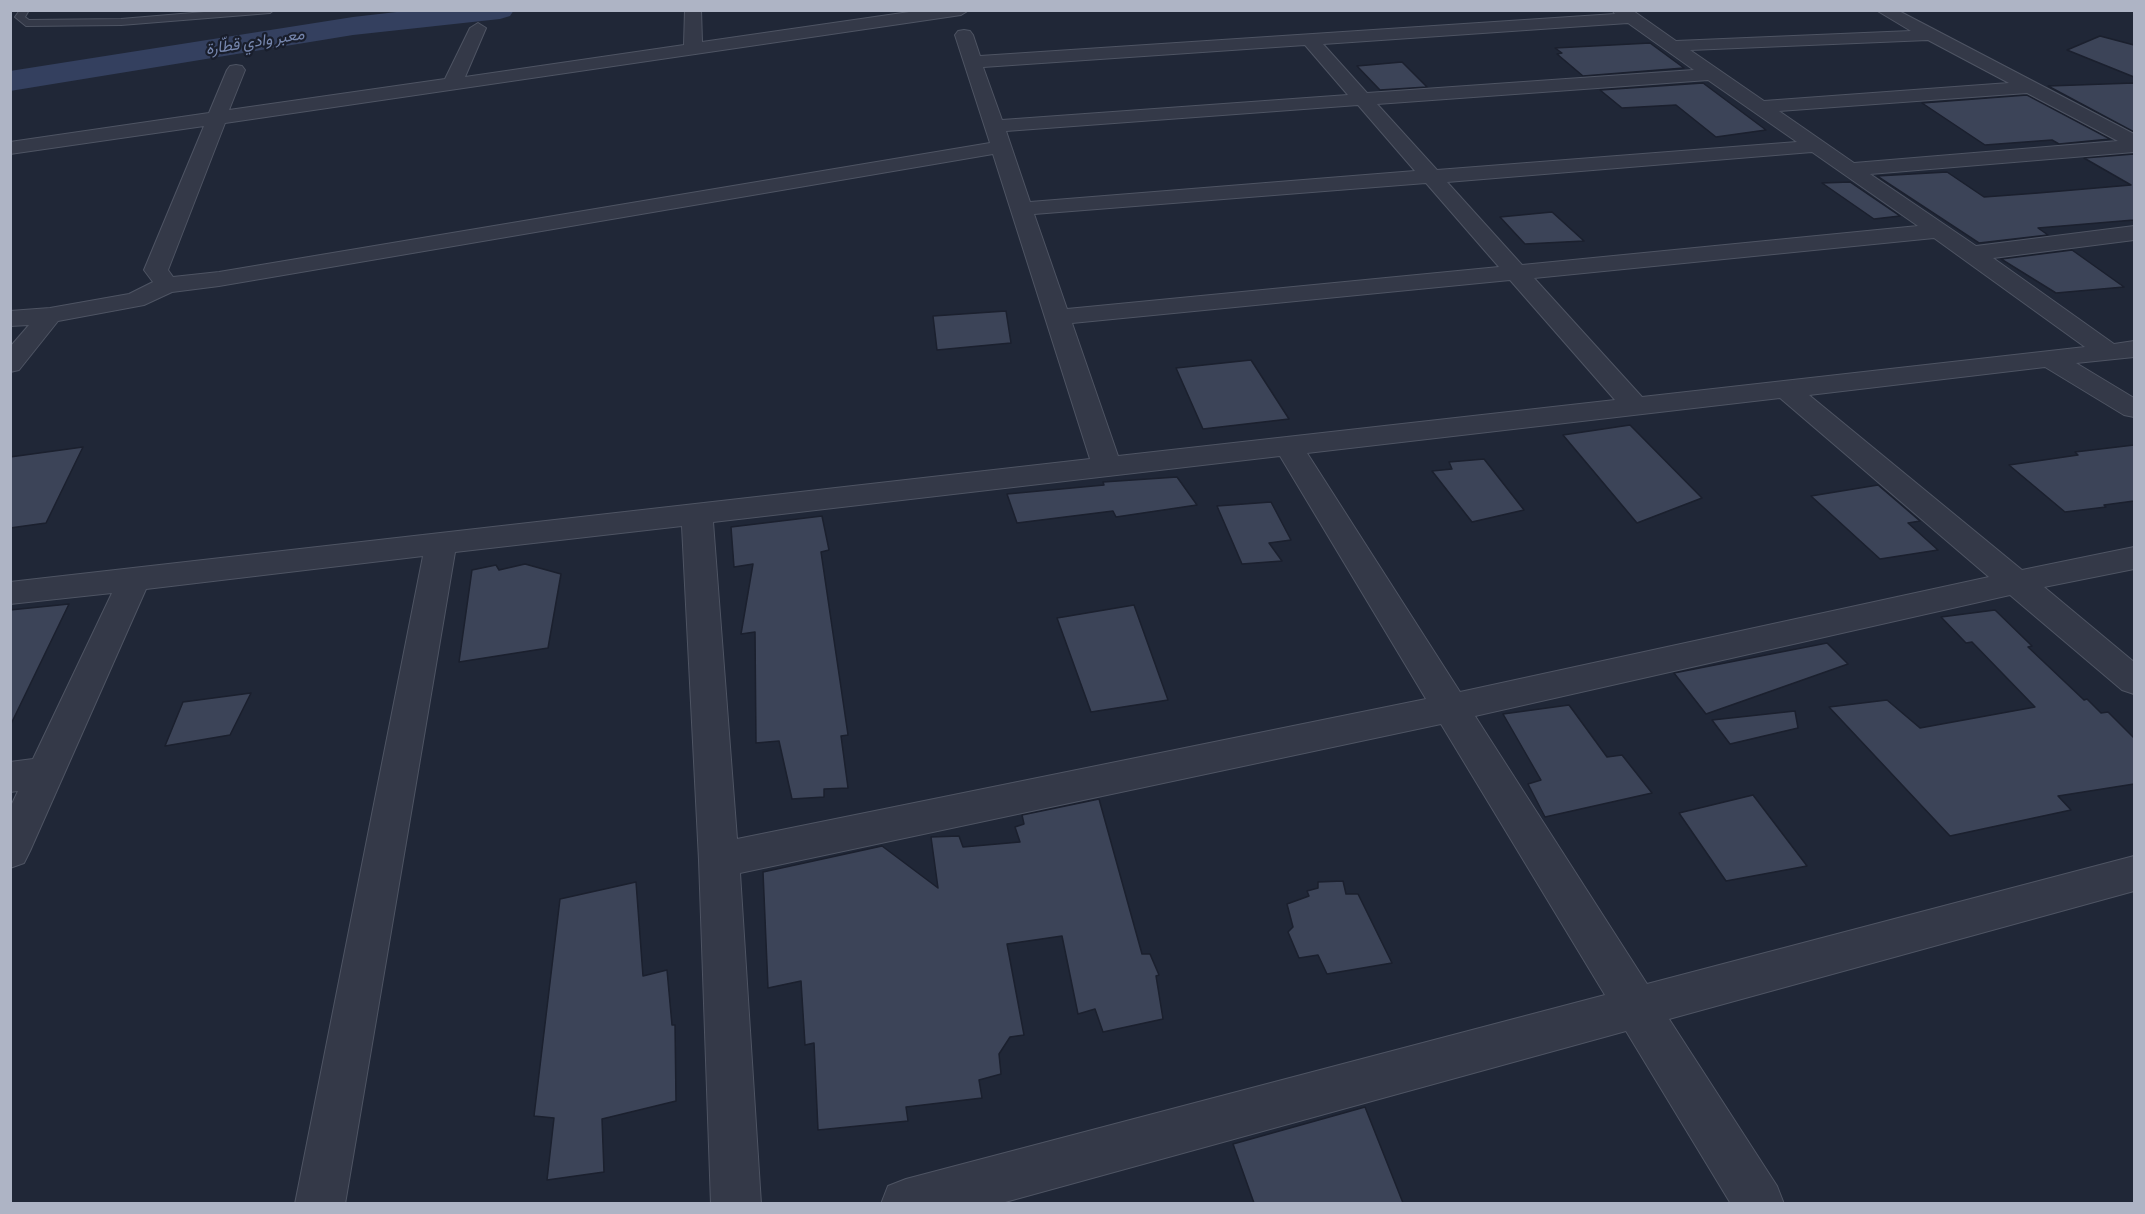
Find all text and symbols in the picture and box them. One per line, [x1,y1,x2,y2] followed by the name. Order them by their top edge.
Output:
[204,25,306,59] water label: معبر وادي قطّارة

